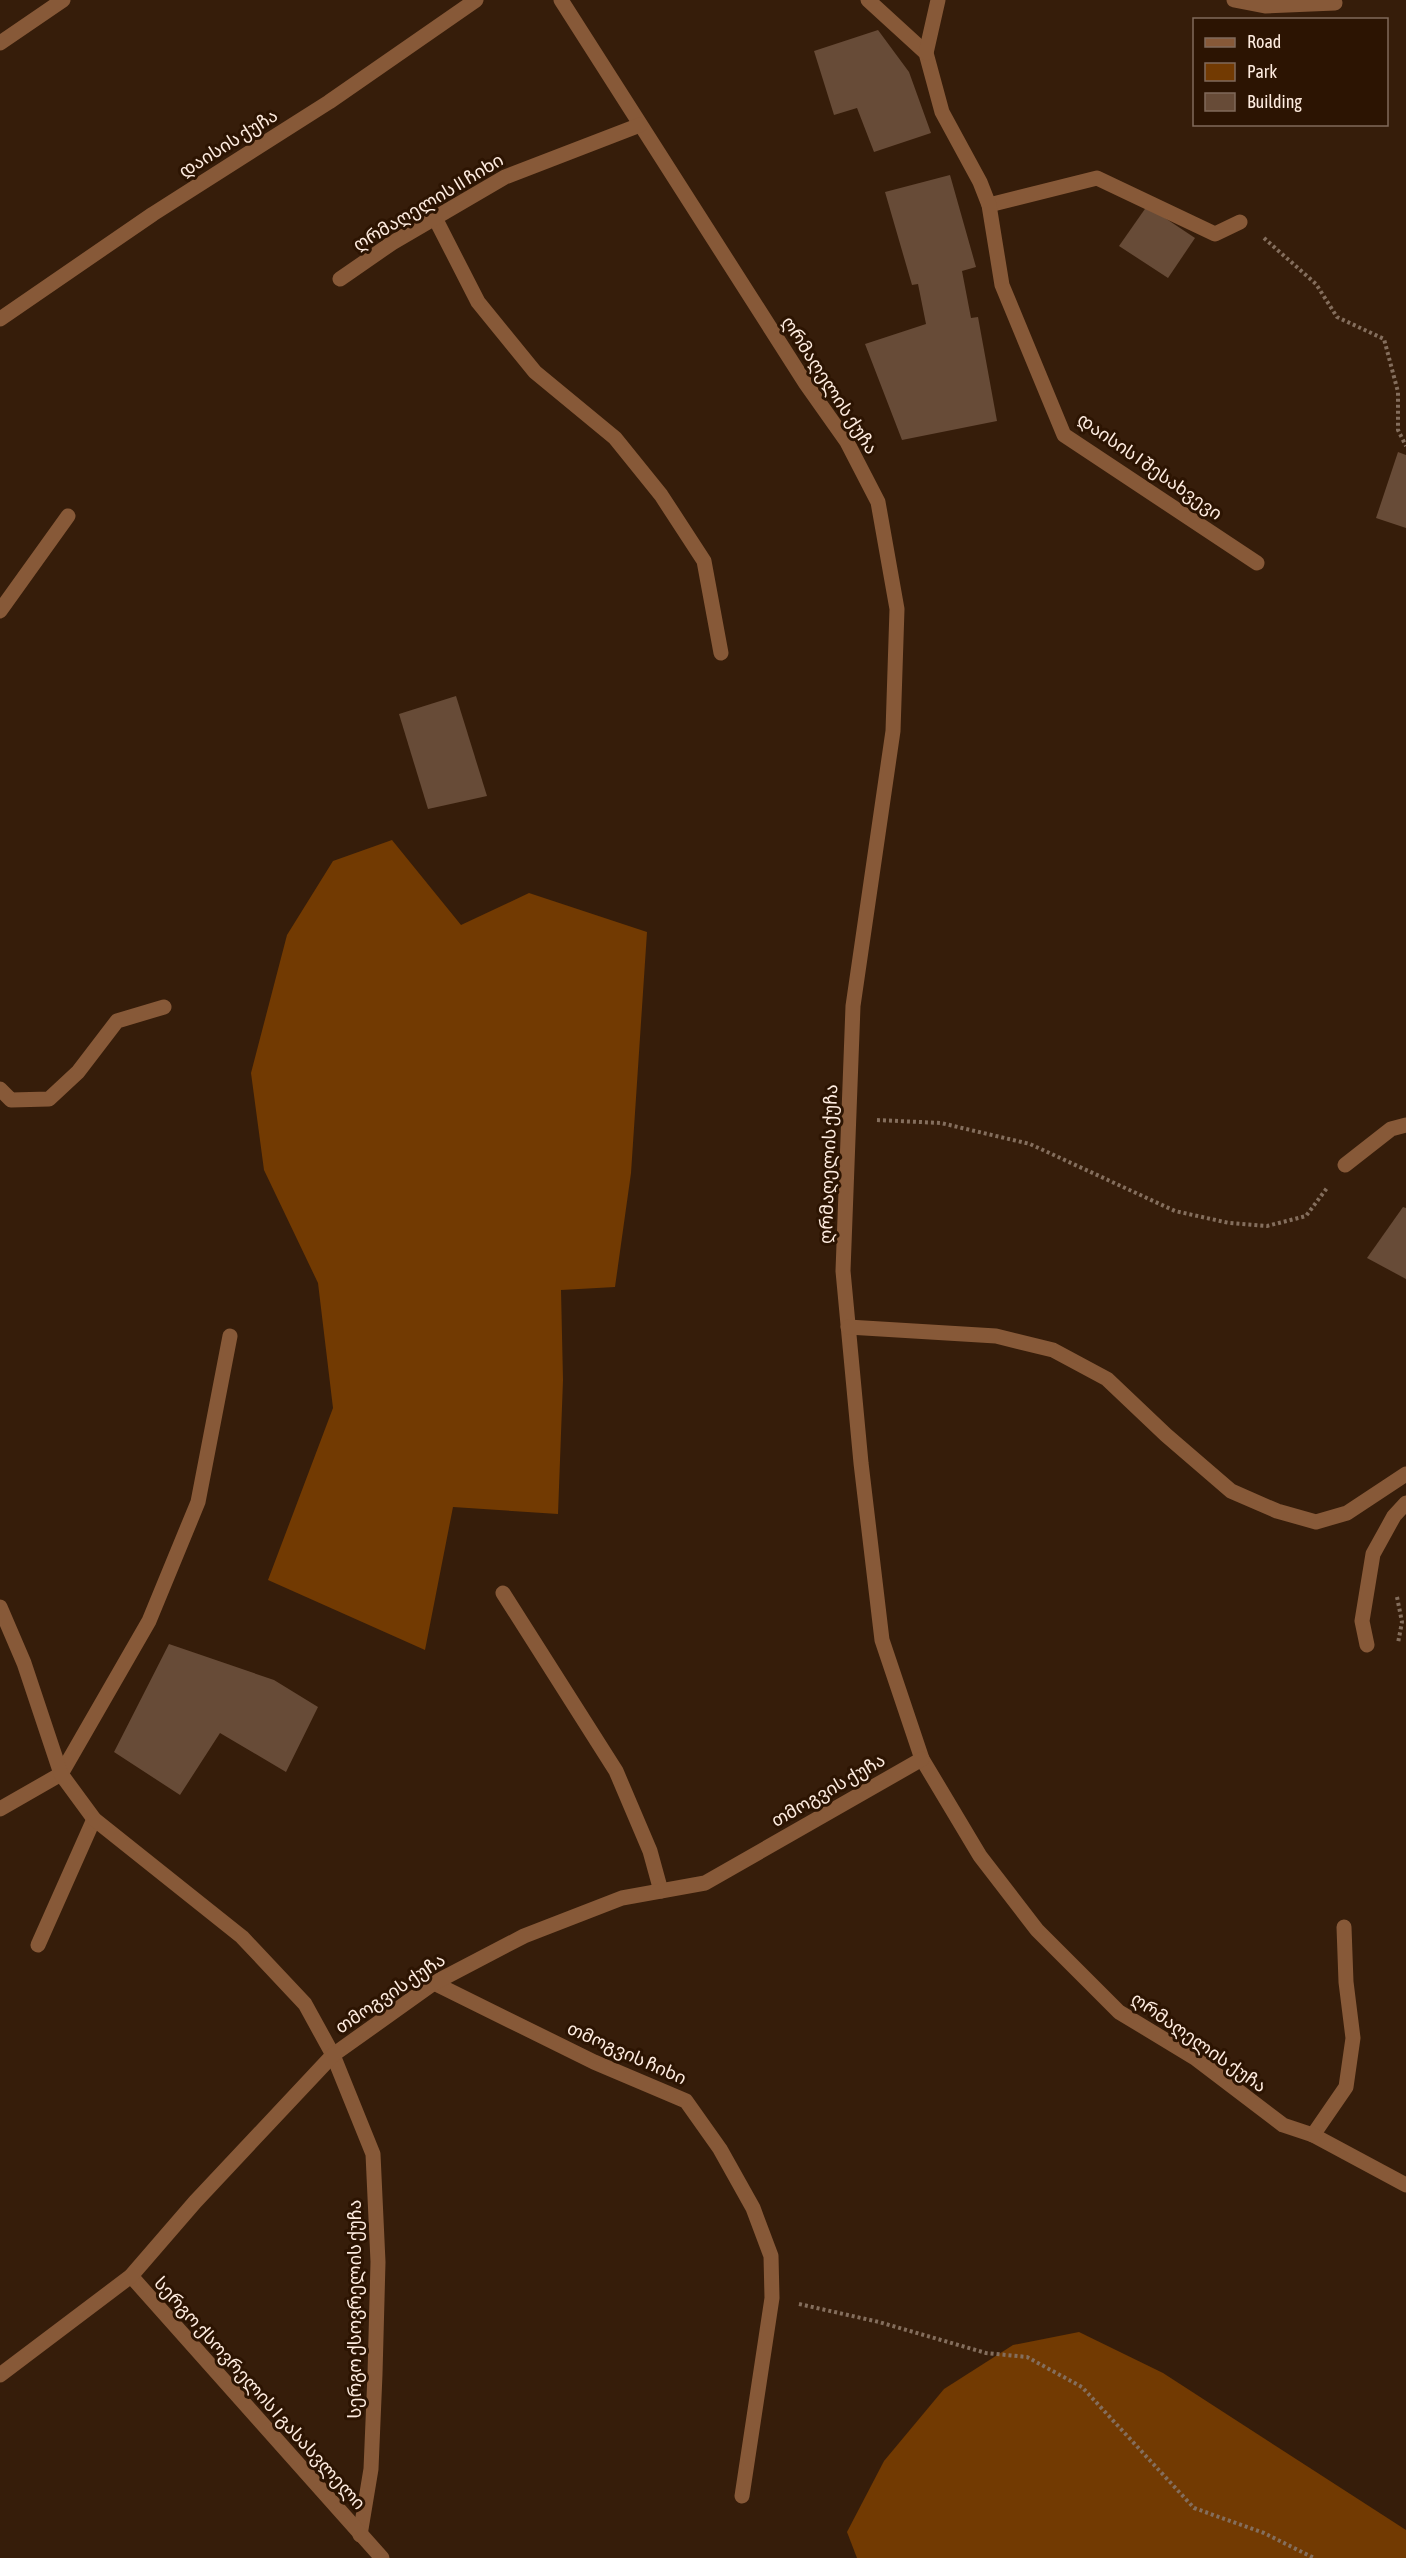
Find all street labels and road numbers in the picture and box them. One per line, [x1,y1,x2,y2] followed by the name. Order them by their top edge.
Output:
[175,104,282,183] street label: დაისის ქუჩა
[349,149,508,256] street label: ღრმაღელის II ჩიხი
[777,312,882,458] street label: ღრმაღელის ქუჩა
[1073,408,1226,525] street label: დაისის I შესახვევი
[815,1084,842,1244] street label: ღრმაღელის ქუჩა
[767,1749,889,1832] street label: თმოგვის ქუჩა
[331,1949,449,2038] street label: თმოგვის ქუჩა
[1127,1988,1271,2097] street label: ღრმაღელის ქუჩა
[564,2017,690,2090] street label: თმოგვის ჩიხი
[344,2200,366,2418] street label: სერგო ქსოვრელის ქუჩა
[149,2272,370,2514] street label: სერგო ქსოვრელის I გასასვლელი

